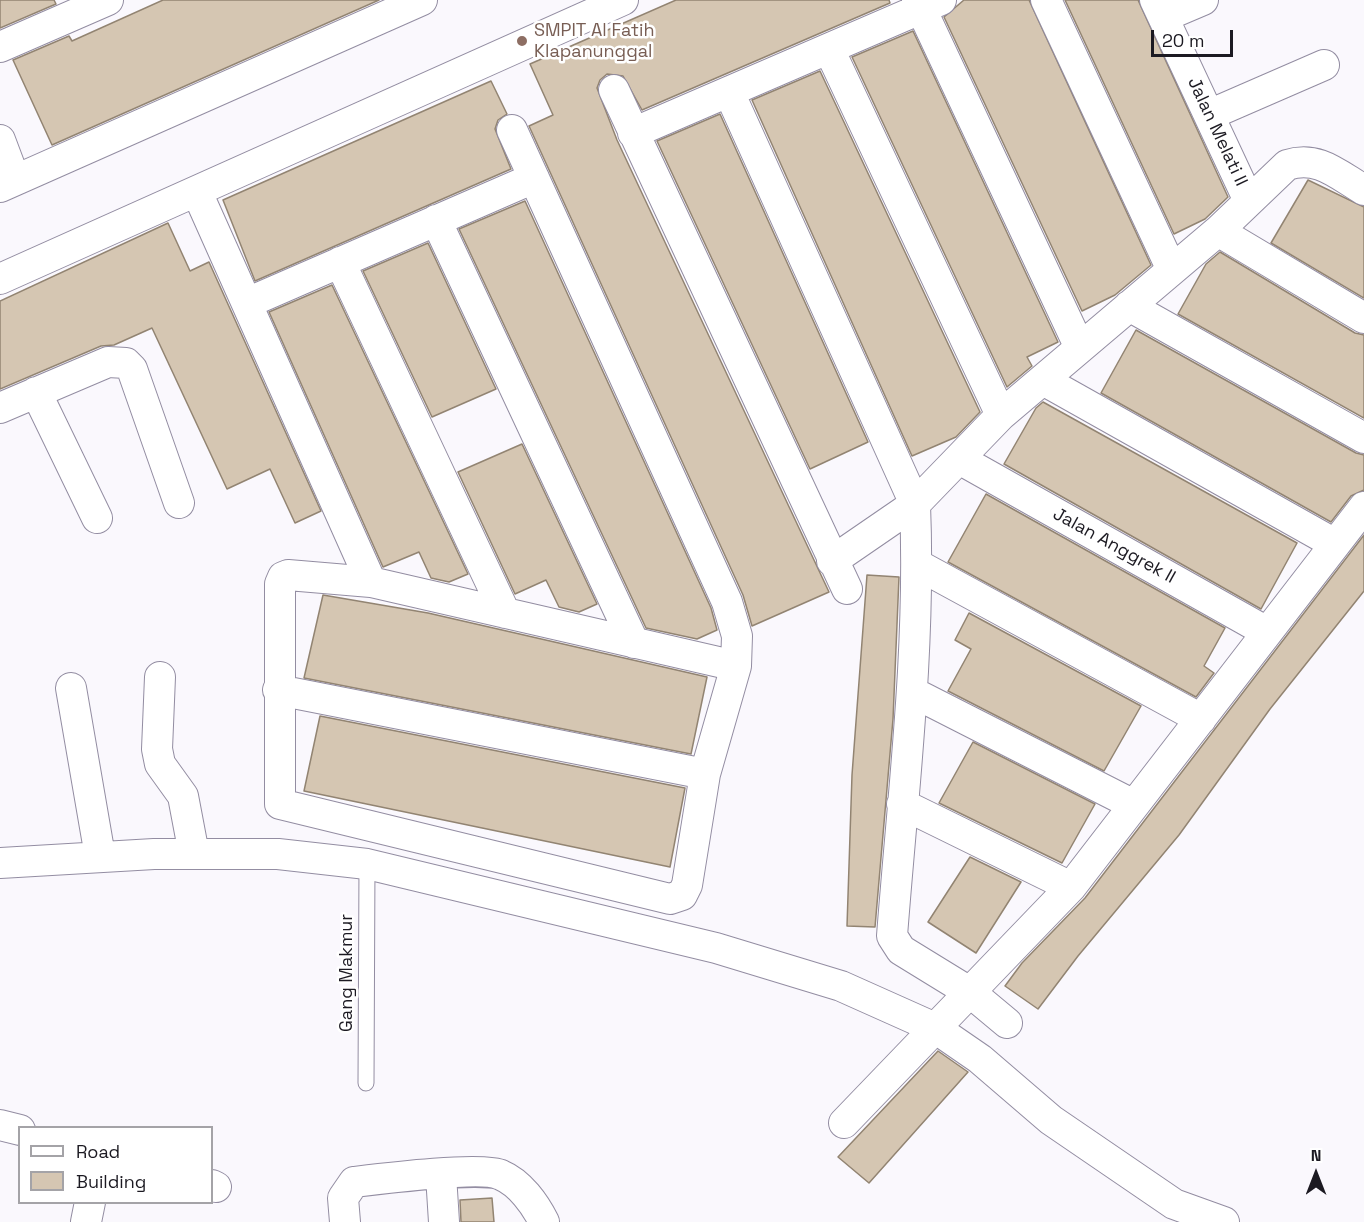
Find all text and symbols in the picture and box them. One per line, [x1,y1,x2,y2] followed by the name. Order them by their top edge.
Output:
[1154,18,1236,56] scale bar
[534,20,654,63] place label: SMPIT Al Fatih Klapanunggal
[1162,29,1205,52] text: 20 m
[515,34,529,48] marker: SMPIT Al Fatih Klapanunggal
[1182,74,1252,190] street label: Jalan Melati II
[1049,503,1179,589] street label: Jalan Anggrek II
[336,914,358,1032] street label: Gang Makmur
[18,1126,213,1204] legend
[76,1140,120,1163] text: Road
[1286,1144,1346,1204] north arrow
[1311,1145,1321,1166] text: N
[76,1170,146,1193] text: Building

